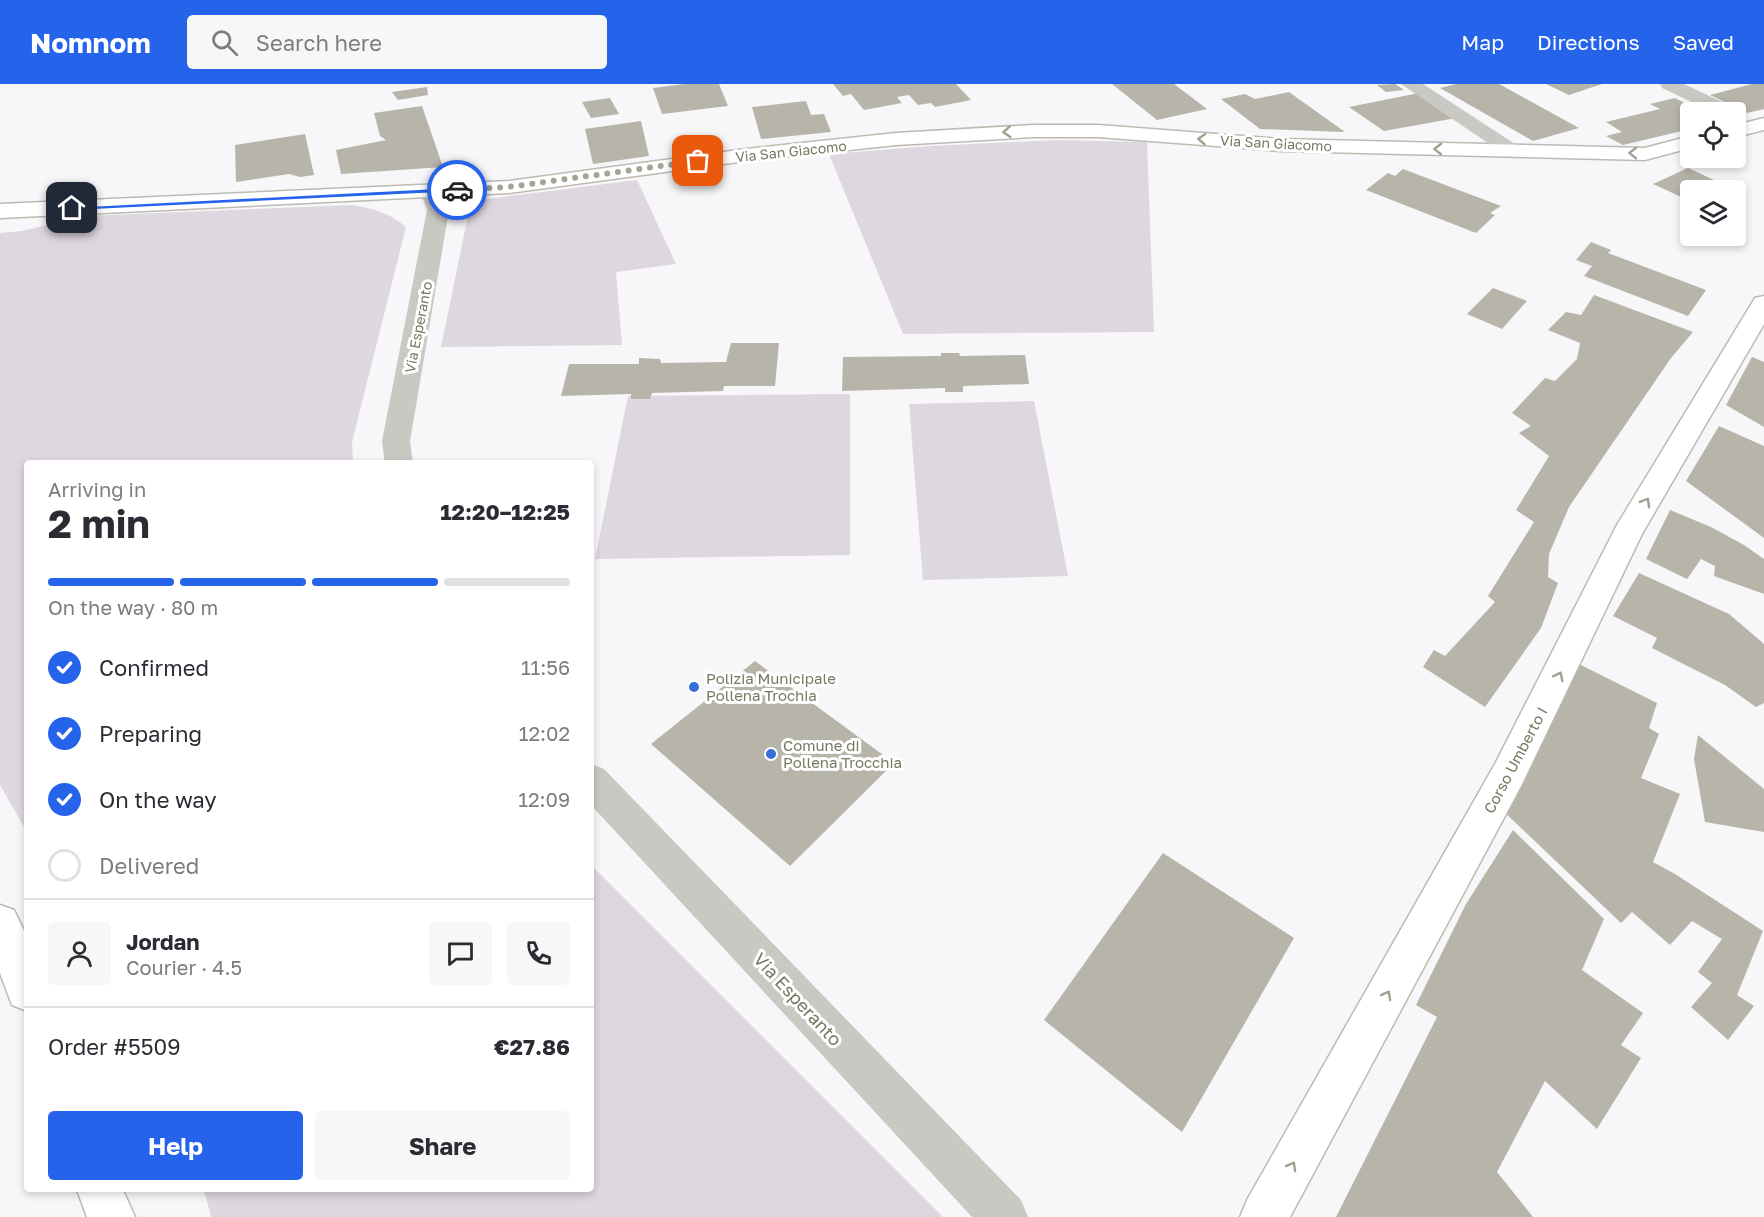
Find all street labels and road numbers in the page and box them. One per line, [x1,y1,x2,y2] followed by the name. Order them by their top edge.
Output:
[1220,132,1332,154] street label: Via San Giacomo
[734,137,848,165] street label: Via San Giacomo
[401,280,435,374] street label: Via Esperanto
[1479,704,1551,816] street label: Corso Umberto I
[749,948,847,1050] street label: Via Esperanto

